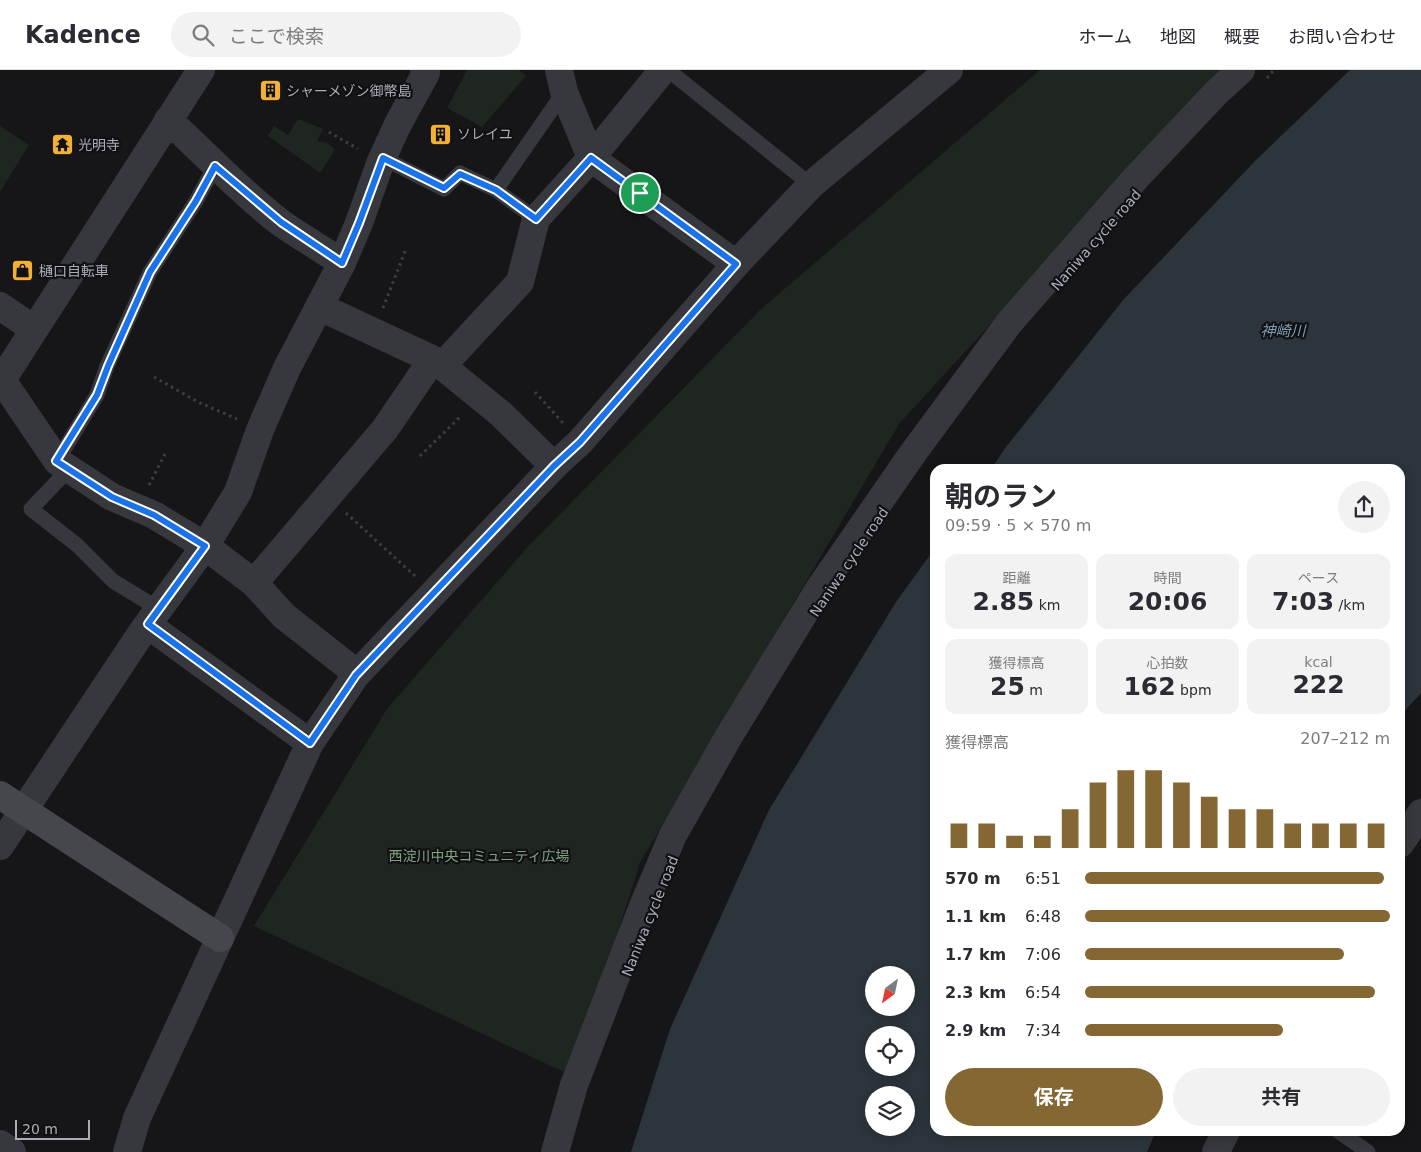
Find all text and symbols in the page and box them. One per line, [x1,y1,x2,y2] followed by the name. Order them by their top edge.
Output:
[171,12,521,57] search box
[25,21,141,49] text: Kadence
[189,21,217,49] icon: search
[229,25,324,47] text: ここで検索
[1079,26,1132,47] text: ホーム
[1160,26,1196,47] text: 地図
[1224,26,1260,47] text: 概要
[1288,26,1396,47] text: お問い合わせ
[258,79,282,103] building icon: シャーメゾン御幣島
[286,83,411,99] place label: シャーメゾン御幣島
[429,122,453,146] building icon: ソレイユ
[457,126,513,142] place label: ソレイユ
[50,133,74,157] temple icon: 光明寺
[78,137,120,153] place label: 光明寺
[619,172,661,214] pin
[626,179,654,207] icon: arrive
[1048,186,1144,294] street label: Naniwa cycle road
[11,259,35,283] shop icon: 樋口自転車
[39,263,109,279] place label: 樋口自転車
[1260,322,1307,340] water label: 神崎川
[945,480,1057,513] text: 朝のラン
[1338,481,1390,533] button: share
[806,504,892,620] street label: Naniwa cycle road
[945,516,1091,535] text: 09:59 · 5 × 570 m
[1003,570,1031,586] text: 距離
[1154,570,1182,586] text: 時間
[1298,570,1339,586] text: ペース
[973,587,1034,616] text: 2.85
[1128,587,1207,616] text: 20:06
[1272,587,1334,616] text: 7:03
[1034,597,1060,613] text: km
[1334,597,1365,613] text: /km
[1304,654,1333,670] text: kcal
[989,655,1045,671] text: 獲得標高
[1147,655,1189,671] text: 心拍数
[1292,670,1345,699] text: 222
[990,672,1025,701] text: 25
[1123,672,1176,701] text: 162
[1025,682,1043,698] text: m
[1176,682,1212,698] text: bpm
[1300,729,1390,748] text: 207–212 m
[945,733,1009,752] text: 獲得標高
[388,848,570,864] park label: 西淀川中央コミュニティ広場
[619,853,681,979] street label: Naniwa cycle road
[945,869,1001,888] text: 570 m
[1025,869,1061,888] text: 6:51
[945,907,1006,926] text: 1.1 km
[1025,907,1061,926] text: 6:48
[945,945,1006,964] text: 1.7 km
[1025,945,1061,964] text: 7:06
[865,966,915,1016] north arrow
[865,966,915,1136] map controls
[945,983,1006,1002] text: 2.3 km
[1025,983,1061,1002] text: 6:54
[945,1021,1006,1040] text: 2.9 km
[1025,1021,1061,1040] text: 7:34
[865,1026,915,1076] button: locate
[945,1068,1163,1126] button: 保存
[1173,1068,1390,1126] button: 共有
[865,1086,915,1136] button: layers
[15,1117,90,1140] scale bar
[22,1121,58,1137] text: 20 m

